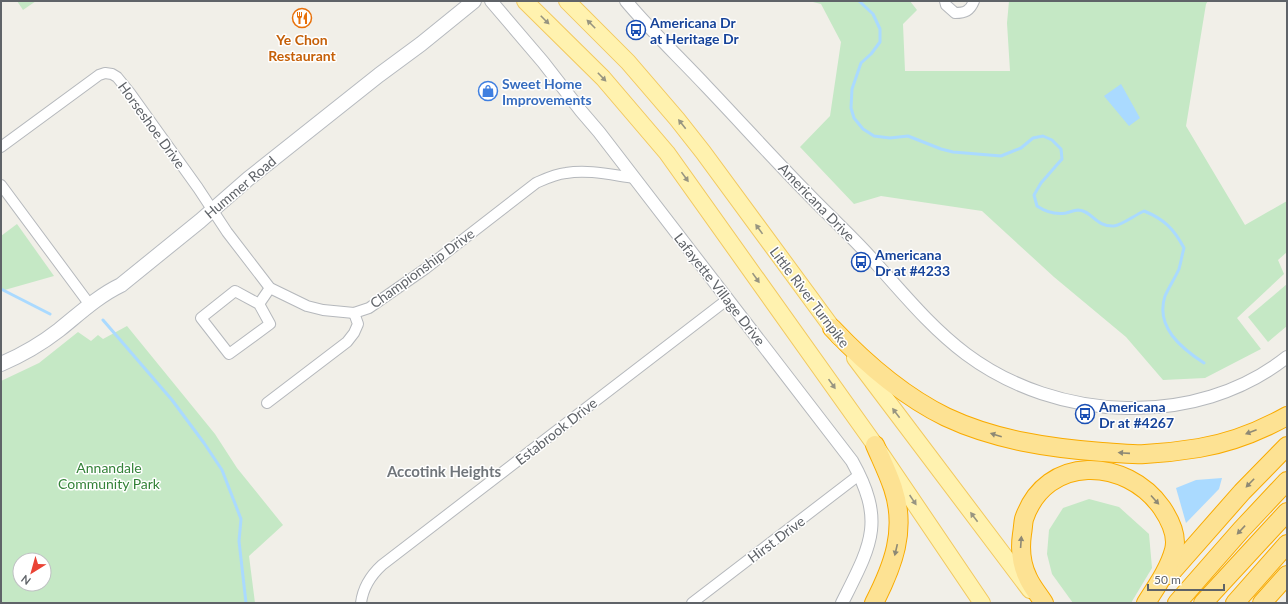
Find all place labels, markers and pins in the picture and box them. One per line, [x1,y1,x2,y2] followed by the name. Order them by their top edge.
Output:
[291,7,313,29] restaurant icon: Ye Chon Restaurant
[649,14,739,47] place label: Americana Dr at Heritage Dr
[625,19,647,41] bus stop icon: Americana Dr at Heritage Dr
[268,31,337,64] place label: Ye Chon Restaurant
[502,75,592,108] place label: Sweet Home Improvements
[477,80,499,102] shop icon: Sweet Home Improvements
[874,246,950,279] place label: Americana Dr at #4233
[850,251,872,273] bus stop icon: Americana Dr at #4233
[1098,398,1174,431] place label: Americana Dr at #4267
[1074,403,1096,425] bus stop icon: Americana Dr at #4267

